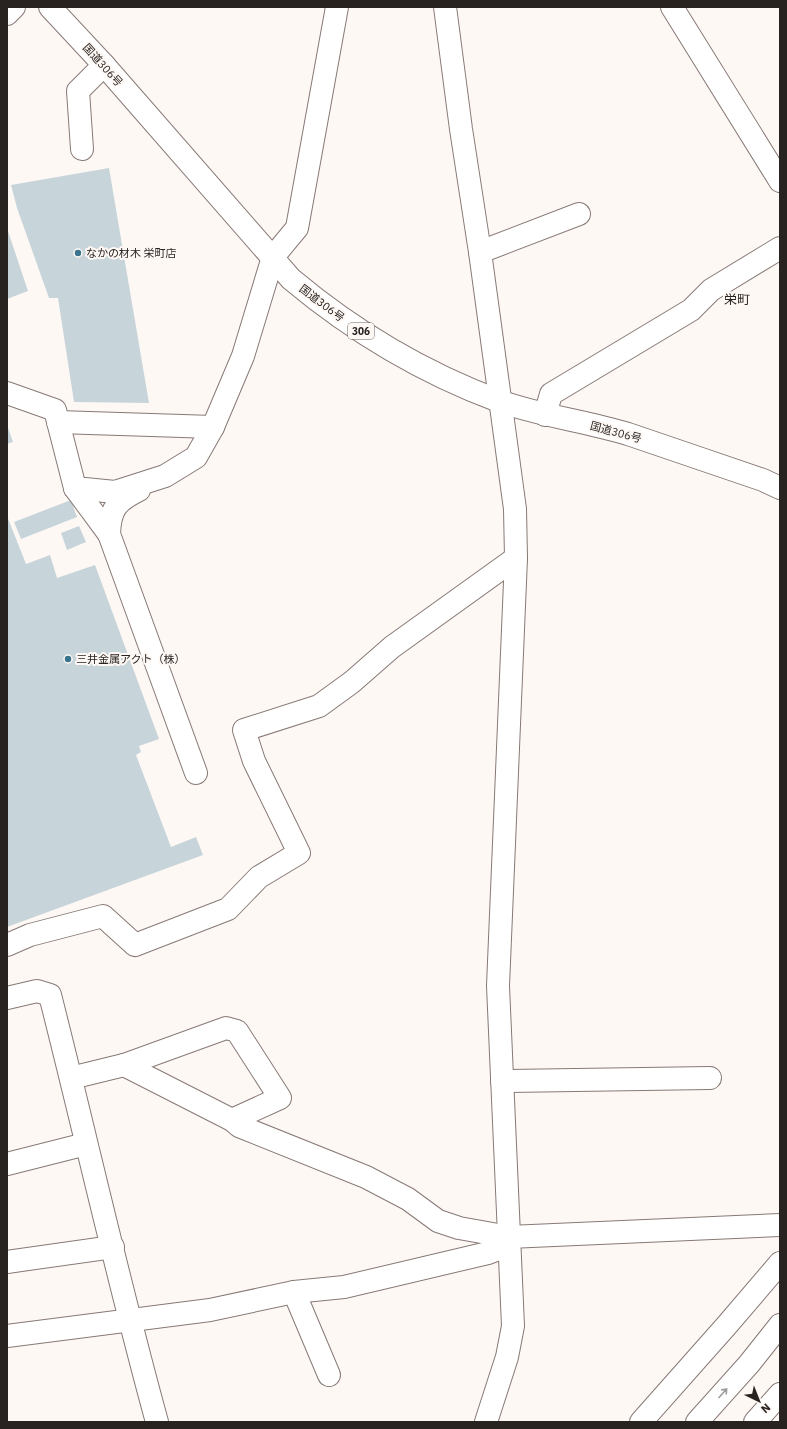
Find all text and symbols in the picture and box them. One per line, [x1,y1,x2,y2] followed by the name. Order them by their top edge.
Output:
[80,41,126,89] street label: 国道306号
[86,246,177,260] place label: なかの材木 栄町店
[73,248,83,258] marker: なかの材木 栄町店
[297,282,347,324] street label: 国道306号
[724,291,750,308] district label: 栄町
[348,323,374,339] road number: 306
[589,418,643,446] street label: 国道306号
[76,652,185,666] place label: 三井金属アクト（株）
[63,654,73,664] marker: 三井金属アクト（株）
[739,1381,779,1421] north arrow
[719,1388,728,1398] one-way arrow
[758,1400,774,1416] text: N

